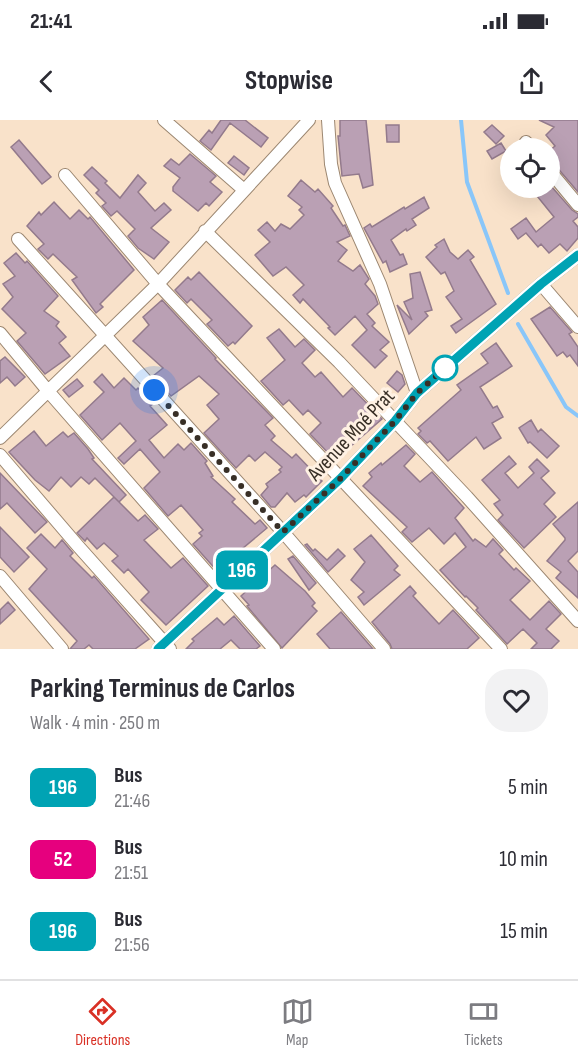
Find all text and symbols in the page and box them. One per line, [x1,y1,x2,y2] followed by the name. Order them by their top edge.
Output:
[30,8,72,35] text: 21:41
[30,65,63,98] icon: back
[245,65,333,97] text: Stopwise
[515,65,548,98] icon: share
[500,138,560,198] map controls
[500,138,560,198] button: locate
[432,355,458,381] unlabelled marker
[139,375,169,405] your location
[301,384,400,487] street label: Avenue Moé Prat
[208,550,276,590] line badge: 196
[228,558,256,583] text: 196
[485,669,548,732] button: heart
[30,672,295,705] text: Parking Terminus de Carlos
[30,711,160,735] text: Walk · 4 min · 250 m
[114,762,143,789] text: Bus
[508,774,548,801] text: 5 min
[49,775,77,800] text: 196
[114,789,150,813] text: 21:46
[114,834,143,861] text: Bus
[499,846,548,873] text: 10 min
[54,847,72,872] text: 52
[114,861,148,885] text: 21:51
[114,906,143,933] text: Bus
[500,918,548,945] text: 15 min
[49,919,77,944] text: 196
[114,933,150,957] text: 21:56
[75,995,130,1050] tab: Directions
[281,995,314,1050] tab: Map
[464,995,503,1050] tab: Tickets

